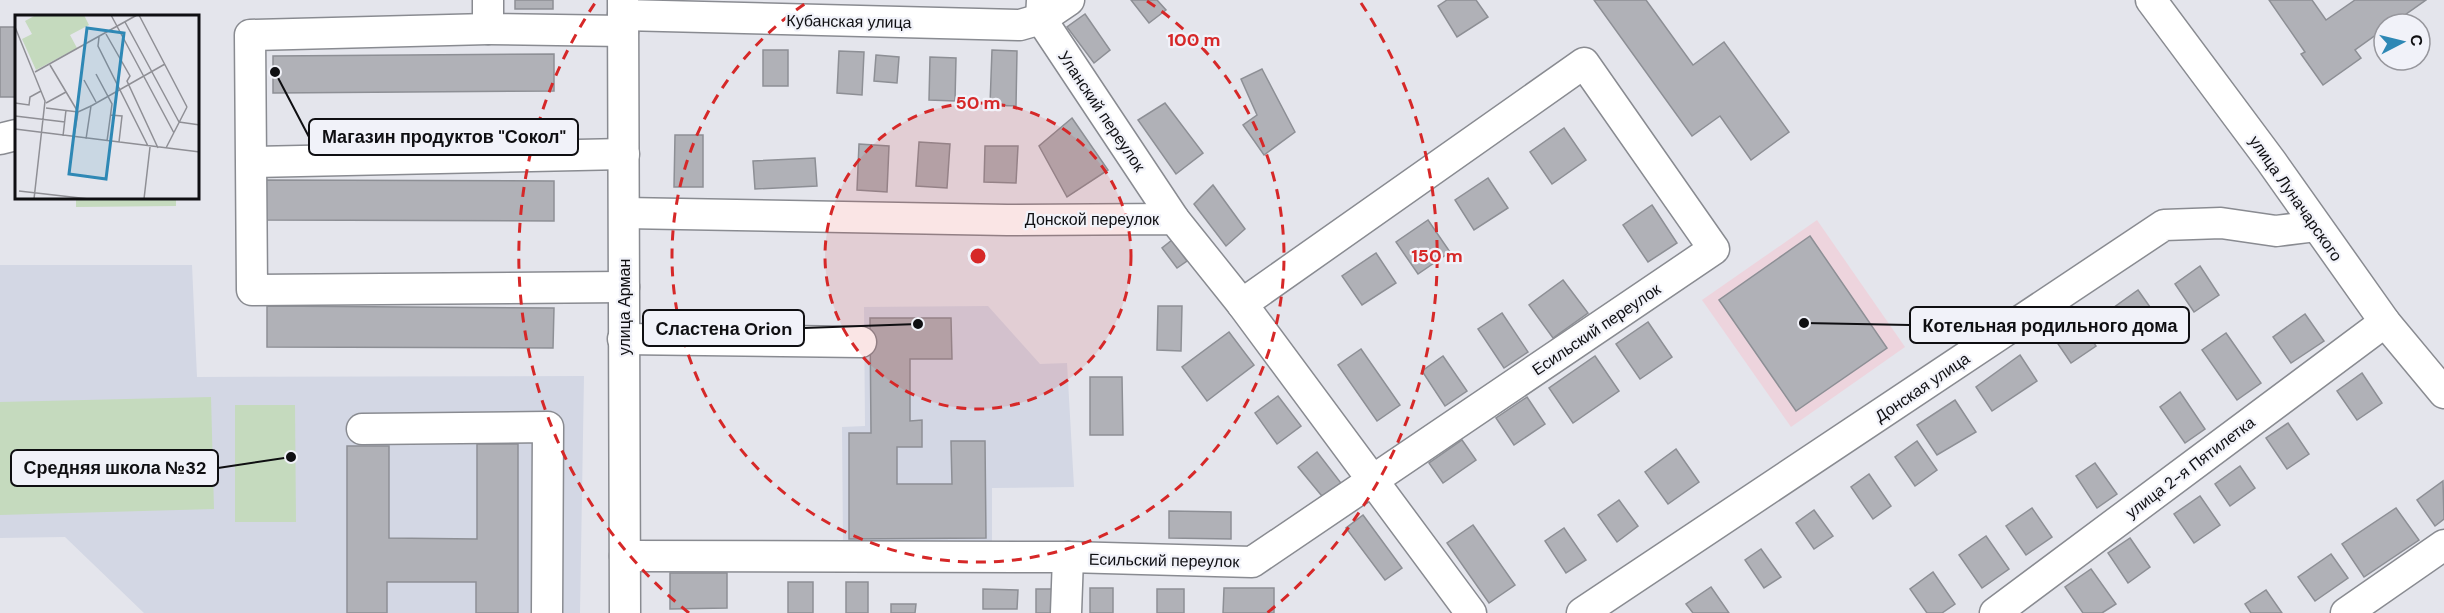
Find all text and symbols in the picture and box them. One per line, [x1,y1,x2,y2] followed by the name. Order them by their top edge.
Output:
[786,10,912,33] street label: Кубанская улица
[2372,12,2432,72] north arrow
[15,15,200,200] inset map
[1167,28,1221,52] text: 100 m
[2405,33,2428,48] text: С
[1053,47,1150,177] street label: Уланский переулок
[955,91,1001,115] text: 50 m
[309,119,578,155] callout: Магазин продуктов "Сокол"
[322,125,566,149] text: Магазин продуктов "Сокол"
[2244,131,2347,265] street label: улица Луначарского
[1025,209,1160,230] street label: Донской переулок
[1411,244,1463,268] text: 150 m
[968,246,988,266] centre of rings
[614,259,635,355] street label: улица Арман
[1528,278,1665,380] street label: Есильский переулок
[1910,307,2189,343] callout: Котельная родильного дома
[643,310,804,346] callout: Сластена Orion
[1923,314,2178,338] text: Котельная родильного дома
[656,317,792,341] text: Сластена Orion
[1871,348,1974,427] street label: Донская улица
[2121,412,2259,523] street label: улица 2-я Пятилетка
[11,450,218,486] callout: Средняя школа №32
[24,456,206,480] text: Средняя школа №32
[1089,549,1240,572] street label: Есильский переулок

